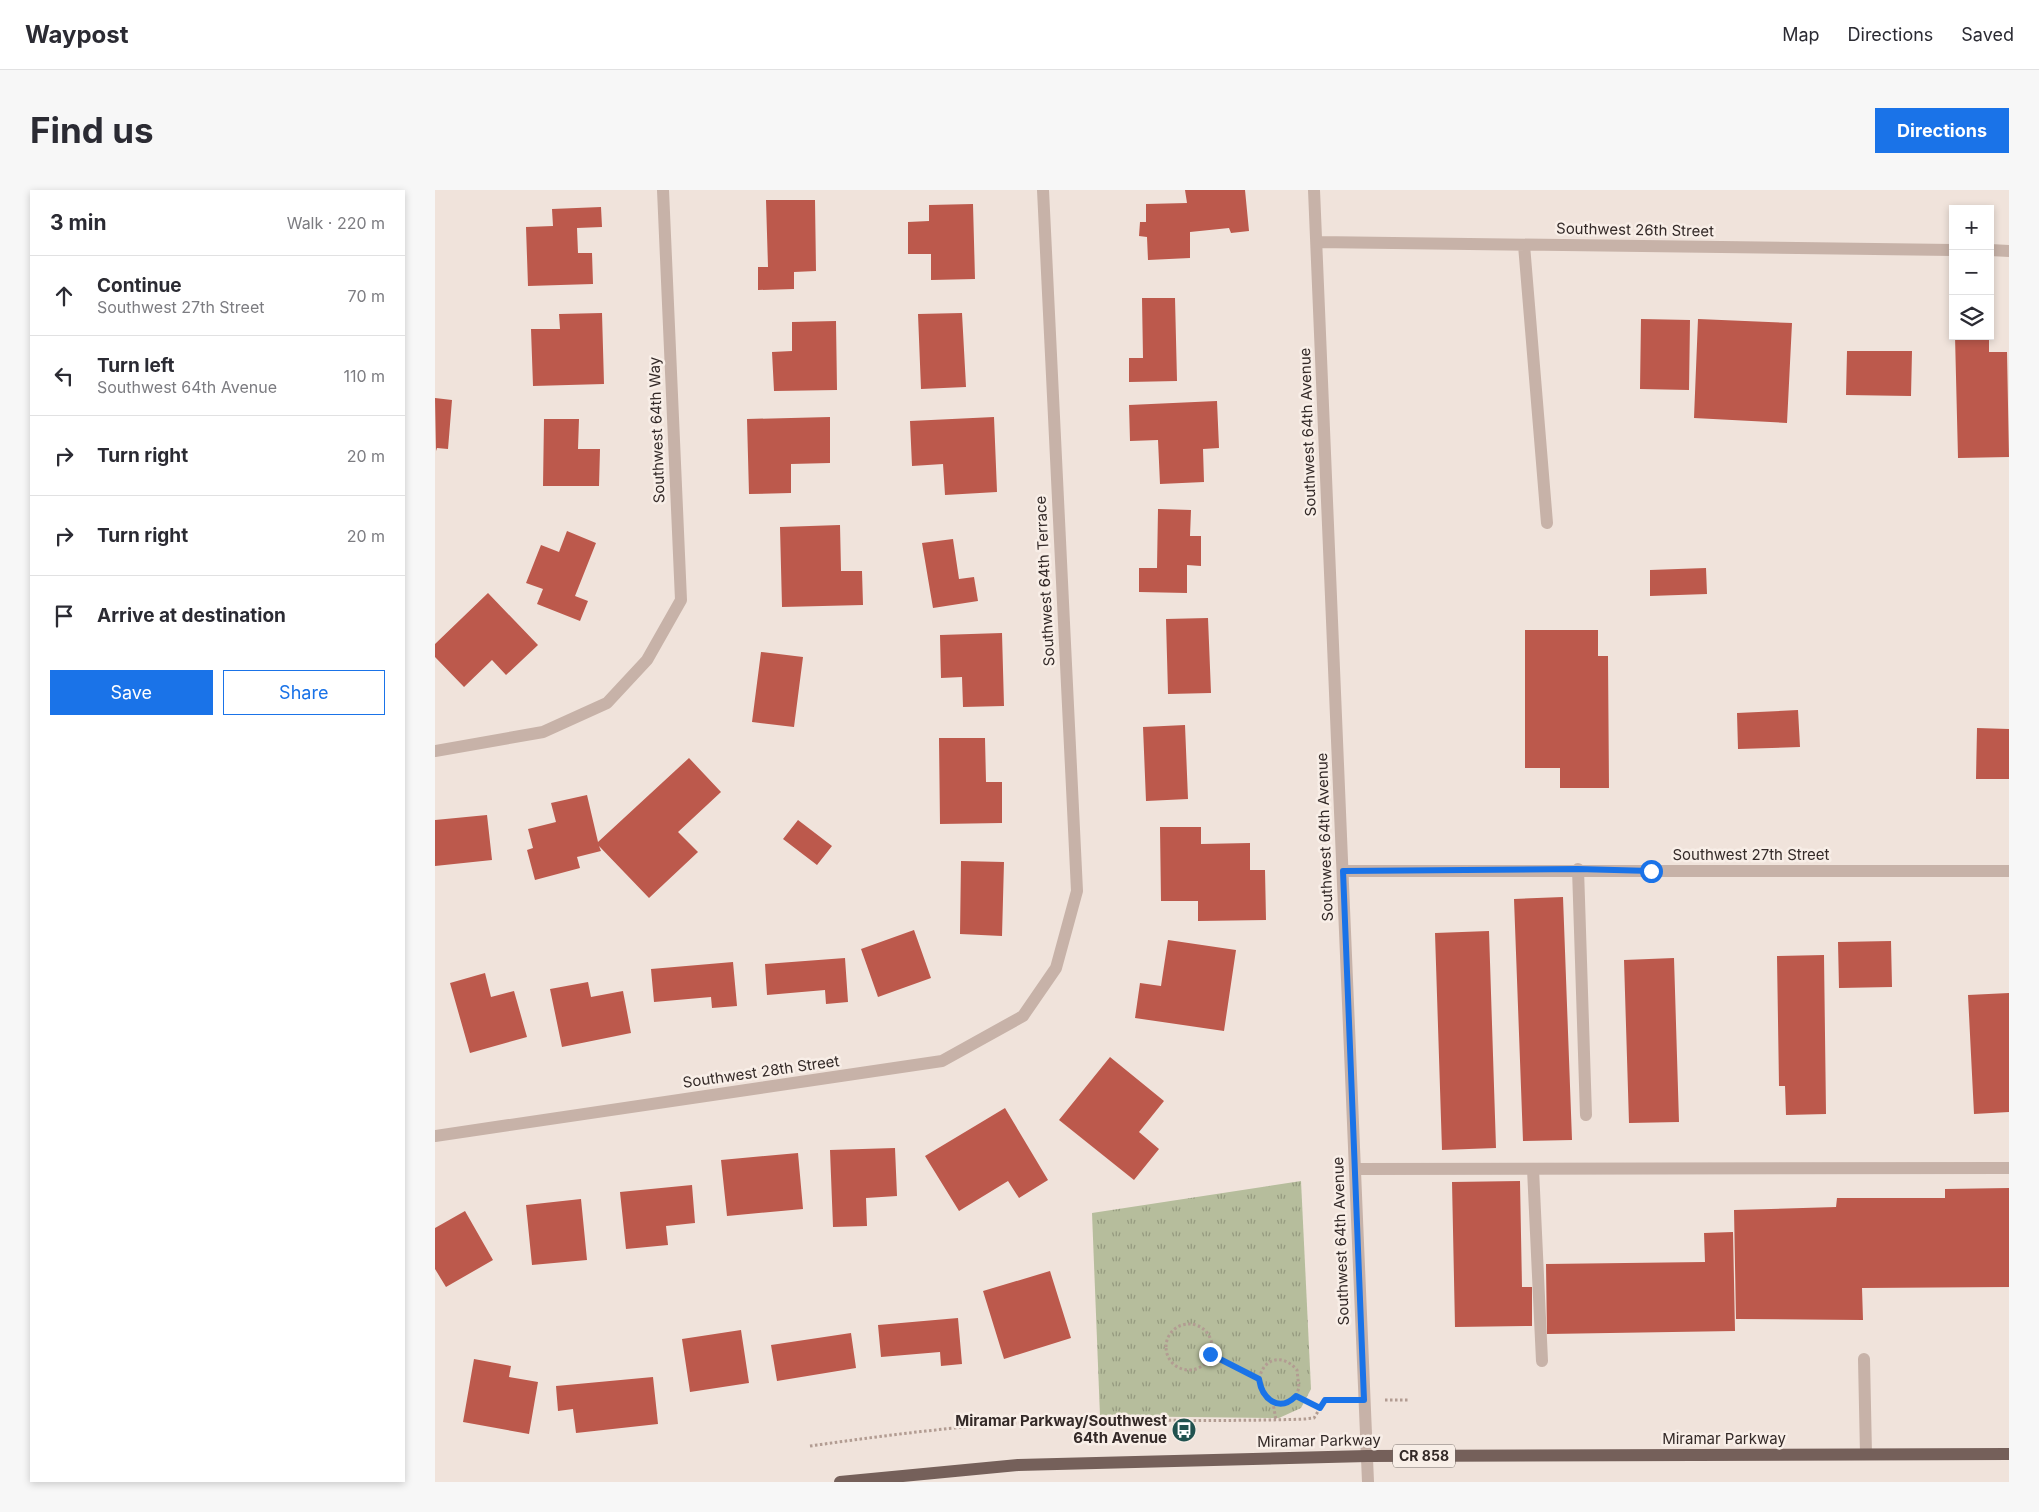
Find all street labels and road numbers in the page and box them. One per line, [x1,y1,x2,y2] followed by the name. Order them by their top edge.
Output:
[1556,219,1714,240] street label: Southwest 26th Street
[1295,347,1320,517] street label: Southwest 64th Avenue
[644,356,669,504] street label: Southwest 64th Way
[1031,495,1058,667] street label: Southwest 64th Terrace
[1312,752,1337,922] street label: Southwest 64th Avenue
[1672,845,1830,864] street label: Southwest 27th Street
[681,1051,840,1092] street label: Southwest 28th Street
[1328,1156,1353,1326] street label: Southwest 64th Avenue
[1662,1429,1786,1448] street label: Miramar Parkway
[1257,1430,1382,1451] street label: Miramar Parkway
[1393,1444,1455,1468] road number: CR 858

